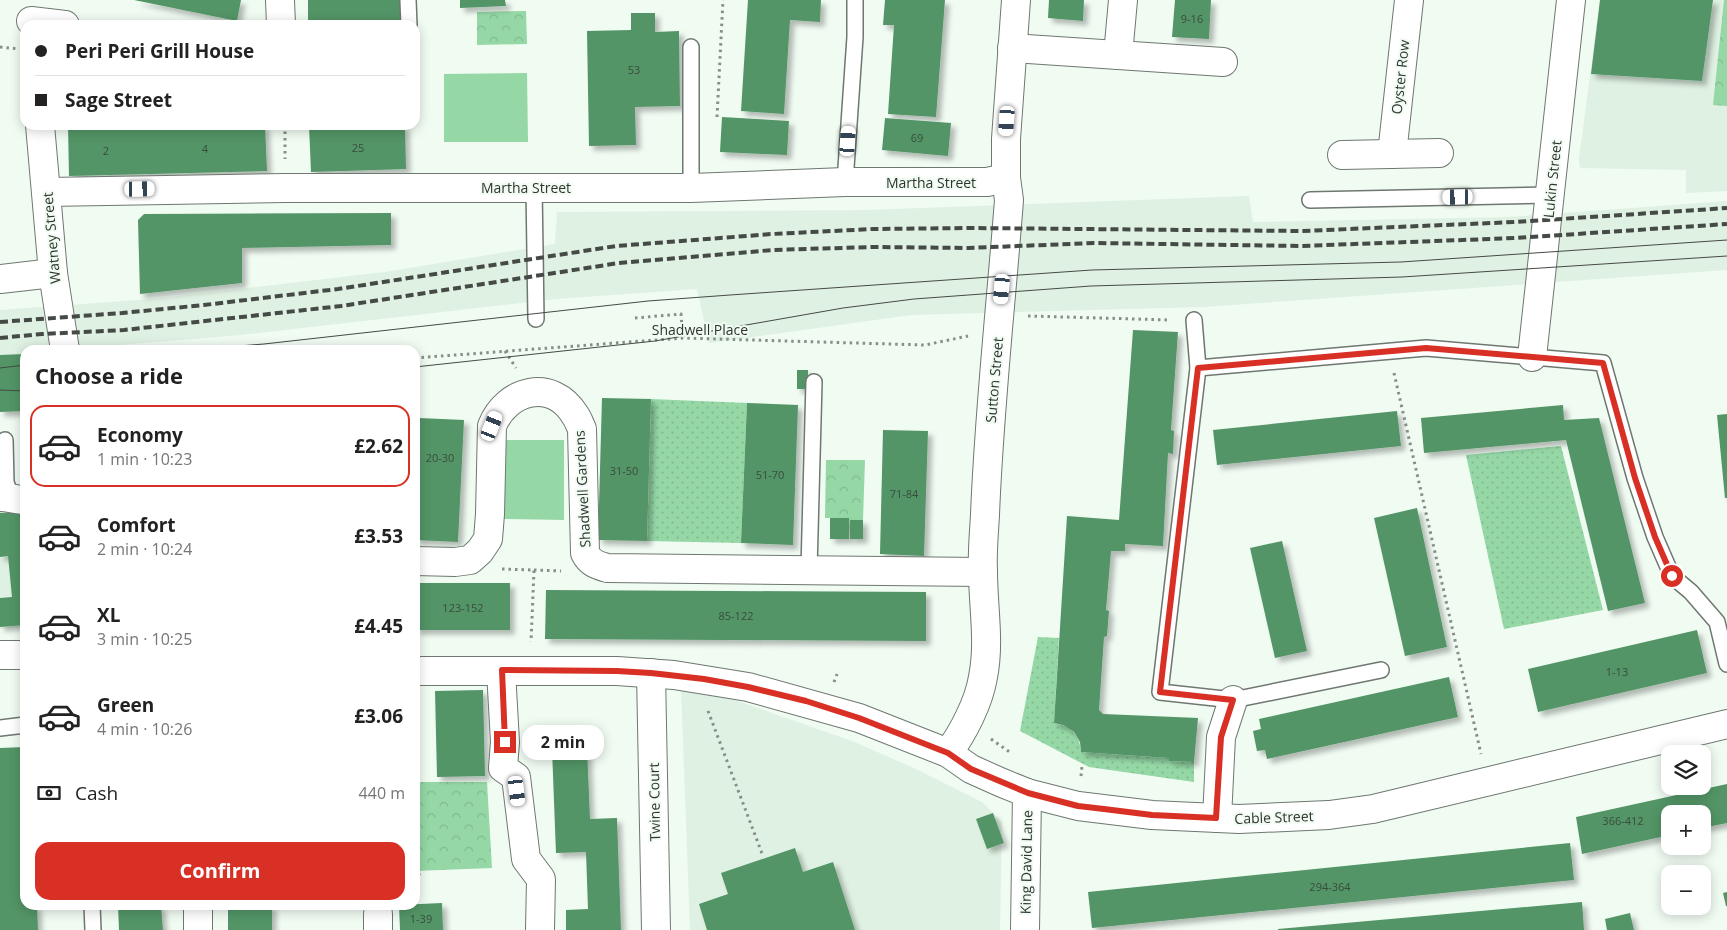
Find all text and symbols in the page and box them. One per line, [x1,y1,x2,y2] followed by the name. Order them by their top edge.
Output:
[1181,11,1203,26] house number: 9-16
[65,38,254,64] text: Peri Peri Grill House
[1387,39,1413,115] street label: Oyster Row
[628,62,640,77] house number: 53
[65,87,172,113] text: Sage Street
[998,106,1015,136] car
[839,126,856,156] car
[911,130,923,145] house number: 69
[1538,139,1566,219] street label: Lukin Street
[352,140,364,155] house number: 25
[202,141,209,156] house number: 4
[103,143,109,158] house number: 2
[886,173,976,192] street label: Martha Street
[481,178,571,197] street label: Martha Street
[124,181,155,197] car
[1442,189,1473,205] car
[38,191,64,285] street label: Watney Street
[993,273,1010,305] car
[652,320,748,339] street label: Shadwell Place
[981,336,1007,424] street label: Sutton Street
[35,360,183,390] text: Choose a ride
[479,409,504,443] car
[97,422,183,448] text: Economy
[37,424,82,469] icon: car
[569,430,595,548] street label: Shadwell Gardens
[354,433,403,459] text: £2.62
[97,448,192,470] text: 1 min · 10:23
[426,450,454,465] house number: 20-30
[610,463,638,478] house number: 31-50
[756,467,784,482] house number: 51-70
[890,486,919,501] house number: 71-84
[97,512,176,538] text: Comfort
[37,514,82,559] icon: car
[354,523,403,549] text: £3.53
[97,538,192,560] text: 2 min · 10:24
[1661,565,1683,587] route start
[442,600,484,615] house number: 123-152
[97,602,120,628] text: XL
[37,604,82,649] icon: car
[719,608,754,623] house number: 85-122
[354,613,403,639] text: £4.45
[97,628,192,650] text: 3 min · 10:25
[1606,664,1628,679] house number: 1-13
[97,692,154,718] text: Green
[37,694,82,739] icon: car
[354,703,403,729] text: £3.06
[97,718,192,740] text: 4 min · 10:26
[522,724,605,760] callout: 2 min
[494,731,516,753] route end
[541,731,585,753] text: 2 min
[1661,745,1711,915] map controls
[1661,745,1711,795] button: layers
[644,762,664,842] street label: Twine Court
[507,775,526,807] car
[35,779,63,807] icon: cash
[75,780,118,806] text: Cash
[359,782,405,804] text: 440 m
[1661,805,1711,855] button: +
[1234,806,1314,828] street label: Cable Street
[1016,810,1036,914] street label: King David Lane
[1602,813,1644,828] house number: 366-412
[35,842,405,900] button: Confirm
[1661,865,1711,915] button: −
[1309,879,1351,894] house number: 294-364
[410,911,432,926] house number: 1-39

